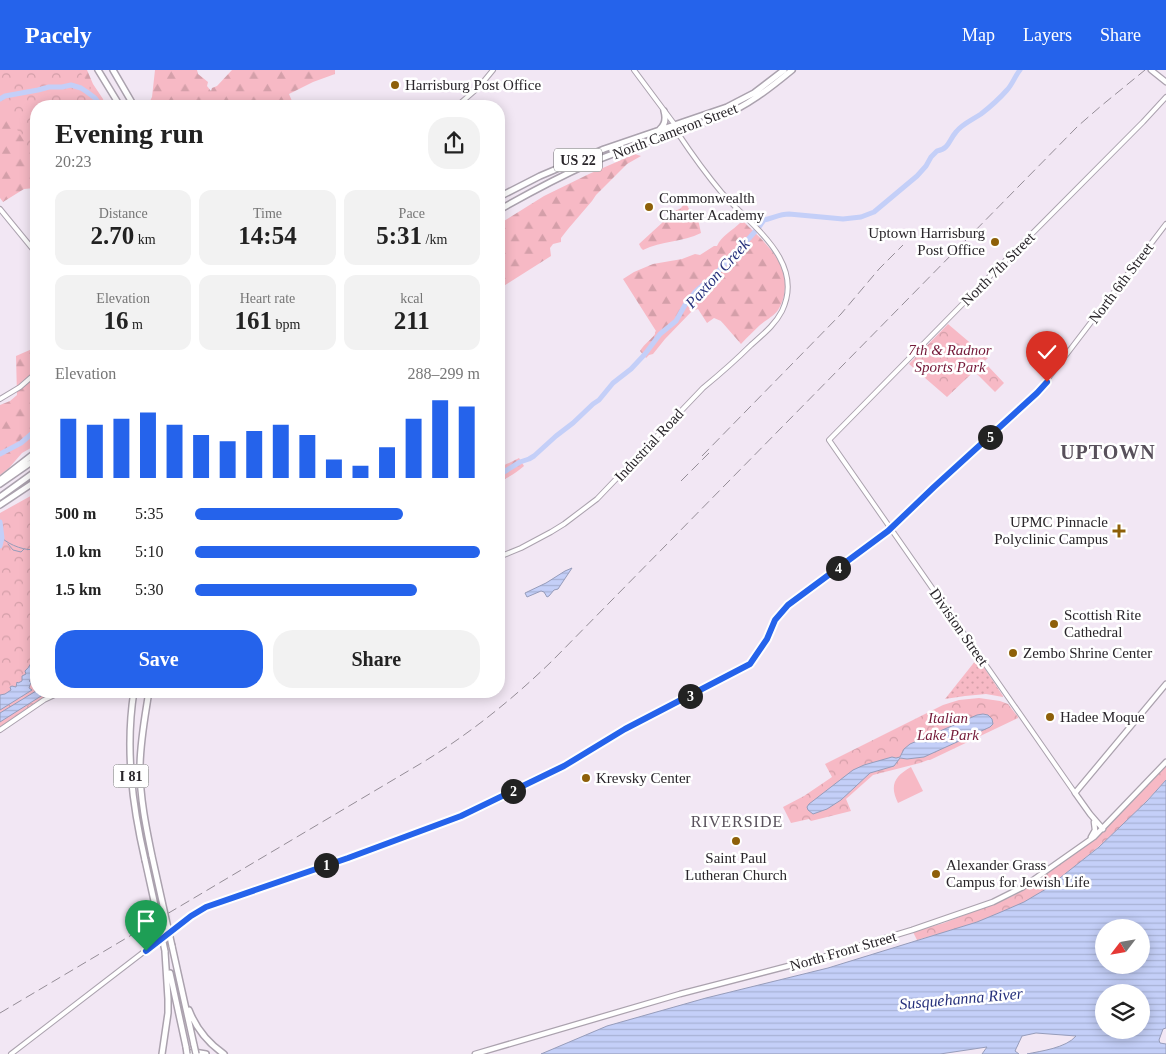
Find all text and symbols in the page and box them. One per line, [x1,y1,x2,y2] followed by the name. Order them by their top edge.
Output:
[25,22,92,48] text: Pacely
[962,25,995,45] text: Map
[1023,25,1072,45] text: Layers
[1100,25,1141,45] text: Share
[405,77,541,93] place label: Harrisburg Post Office
[389,79,401,91] marker: Harrisburg Post Office
[610,99,740,162] street label: North Cameron Street
[428,117,480,169] button: share
[55,118,204,149] text: Evening run
[554,148,602,172] road number: US 22
[55,153,91,170] text: 20:23
[659,190,765,223] place label: Commonwealth Charter Academy
[643,201,655,213] marker: Commonwealth Charter Academy
[99,206,148,221] text: Distance
[253,206,282,221] text: Time
[399,206,425,221] text: Pace
[91,222,134,249] text: 2.70
[238,222,297,249] text: 14:54
[376,222,422,249] text: 5:31
[868,225,985,258] place label: Uptown Harrisburg Post Office
[958,229,1038,309] street label: North 7th Street
[134,232,156,247] text: km
[422,232,447,247] text: /km
[681,235,753,312] water label: Paxton Creek
[989,236,1001,248] marker: Uptown Harrisburg Post Office
[1086,239,1157,326] street label: North 6th Street
[96,291,150,306] text: Elevation
[240,291,295,306] text: Heart rate
[400,291,423,306] text: kcal
[103,307,128,334] text: 16
[235,307,272,334] text: 161
[394,307,430,334] text: 211
[128,317,143,332] text: m
[272,317,300,332] text: bpm
[1026,331,1068,382] pin
[1033,338,1061,366] icon: check
[908,342,992,375] park label: 7th & Radnor Sports Park
[55,365,116,382] text: Elevation
[408,365,480,382] text: 288–299 m
[611,405,687,484] street label: Industrial Road
[978,424,1002,450] pin: 5
[987,430,994,445] text: 5
[1060,441,1156,463] district label: UPTOWN
[55,505,96,522] text: 500 m
[135,505,163,522] text: 5:35
[994,514,1108,547] place label: UPMC Pinnacle Polyclinic Campus
[1112,524,1126,538] marker: UPMC Pinnacle Polyclinic Campus
[55,543,101,560] text: 1.0 km
[135,543,163,560] text: 5:10
[826,556,850,580] pin: 4
[835,561,842,576] text: 4
[55,581,101,598] text: 1.5 km
[135,581,163,598] text: 5:30
[927,585,992,669] street label: Division Street
[1064,607,1141,640] place label: Scottish Rite Cathedral
[1048,618,1060,630] marker: Scottish Rite Cathedral
[55,630,263,688] button: Save
[273,630,480,688] button: Share
[1023,645,1152,661] place label: Zembo Shrine Center
[1007,647,1019,659] marker: Zembo Shrine Center
[678,684,702,708] pin: 3
[687,689,694,704] text: 3
[1060,709,1145,725] place label: Hadee Moque
[916,710,979,743] park label: Italian Lake Park
[1044,711,1056,723] marker: Hadee Moque
[114,764,148,788] road number: I 81
[596,770,691,786] place label: Krevsky Center
[580,772,592,784] marker: Krevsky Center
[500,778,526,804] pin: 2
[510,784,517,799] text: 2
[691,813,783,830] district label: RIVERSIDE
[730,835,742,847] marker: Saint Paul Lutheran Church
[685,850,788,883] place label: Saint Paul Lutheran Church
[314,852,338,878] pin: 1
[946,857,1090,890] place label: Alexander Grass Campus for Jewish Life
[323,858,330,873] text: 1
[930,868,942,880] marker: Alexander Grass Campus for Jewish Life
[125,900,167,951] pin
[132,907,160,935] icon: arrive
[1095,919,1150,974] north arrow
[1095,919,1150,1039] map controls
[788,928,899,974] street label: North Front Street
[1095,984,1150,1039] button: layers
[899,985,1024,1013] water label: Susquehanna River

